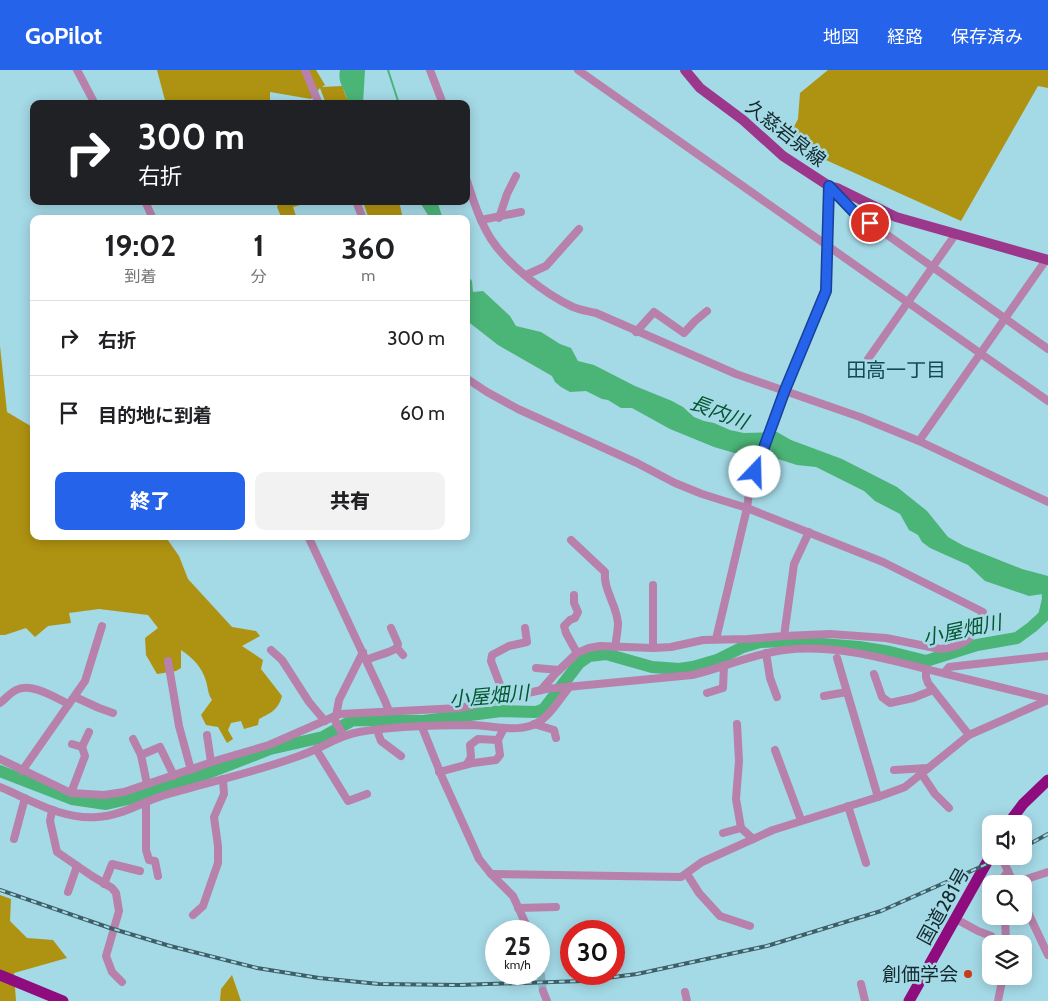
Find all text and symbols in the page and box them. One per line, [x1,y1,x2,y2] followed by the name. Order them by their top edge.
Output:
[25,21,102,50] text: GoPilot
[823,26,859,48] text: 地図
[887,26,923,48] text: 経路
[951,26,1023,48] text: 保存済み
[741,95,830,172] street label: 久慈岩泉線
[138,115,245,158] text: 300 m
[55,120,120,185] icon: right
[138,163,182,190] text: 右折
[849,202,891,244] pin
[856,209,884,237] icon: arrive
[105,227,176,264] text: 19:02
[253,227,264,264] text: 1
[341,230,395,267] text: 360
[361,266,375,285] text: m
[124,267,156,286] text: 到着
[251,267,267,286] text: 分
[55,324,83,352] icon: right
[387,327,445,350] text: 300 m
[98,329,136,352] text: 右折
[846,358,946,382] district label: 田高一丁目
[687,390,753,435] water label: 長内川
[55,399,83,427] icon: arrive
[400,402,445,425] text: 60 m
[98,404,212,427] text: 目的地に到着
[728,445,780,497] position arrow
[55,472,245,530] button: 終了
[255,472,445,530] button: 共有
[920,610,1006,650] water label: 小屋畑川
[448,680,532,711] water label: 小屋畑川
[982,815,1032,985] map controls
[982,815,1032,865] button: sound
[913,864,974,949] street label: 国道281号
[982,875,1032,925] button: search
[560,920,625,985] speed limit sign: 30
[504,931,531,961] text: 25
[982,935,1032,985] button: layers
[504,957,531,972] text: km/h
[882,963,958,986] place label: 創価学会
[962,968,974,980] marker: 創価学会

